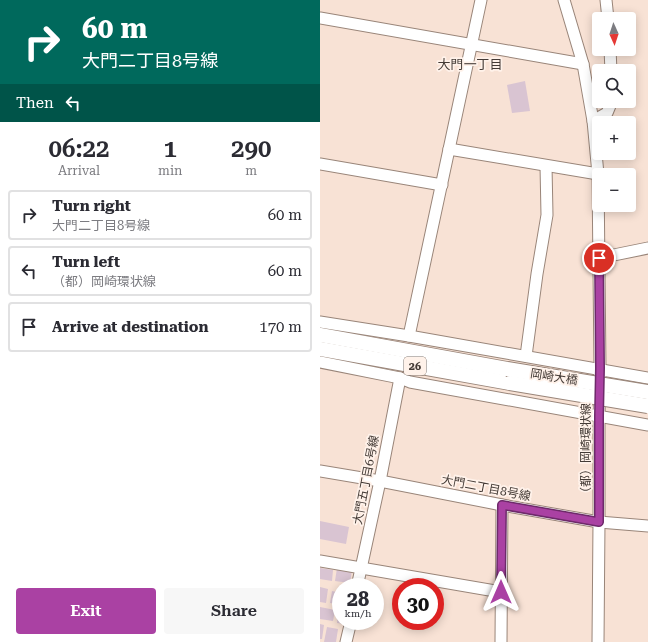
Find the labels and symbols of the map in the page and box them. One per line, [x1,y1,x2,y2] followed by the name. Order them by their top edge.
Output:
[592,12,636,56] north arrow
[437,57,503,72] district label: 大門一丁目
[582,241,616,275] pin
[404,357,426,375] road number: 26
[529,366,579,388] street label: 岡崎大橋
[579,403,593,499] street label: （都）岡崎環状線
[350,434,382,526] street label: 大門五丁目6号線
[440,472,532,504] street label: 大門二丁目8号線
[480,571,522,613] position arrow
[392,578,444,630] speed limit sign: 30

